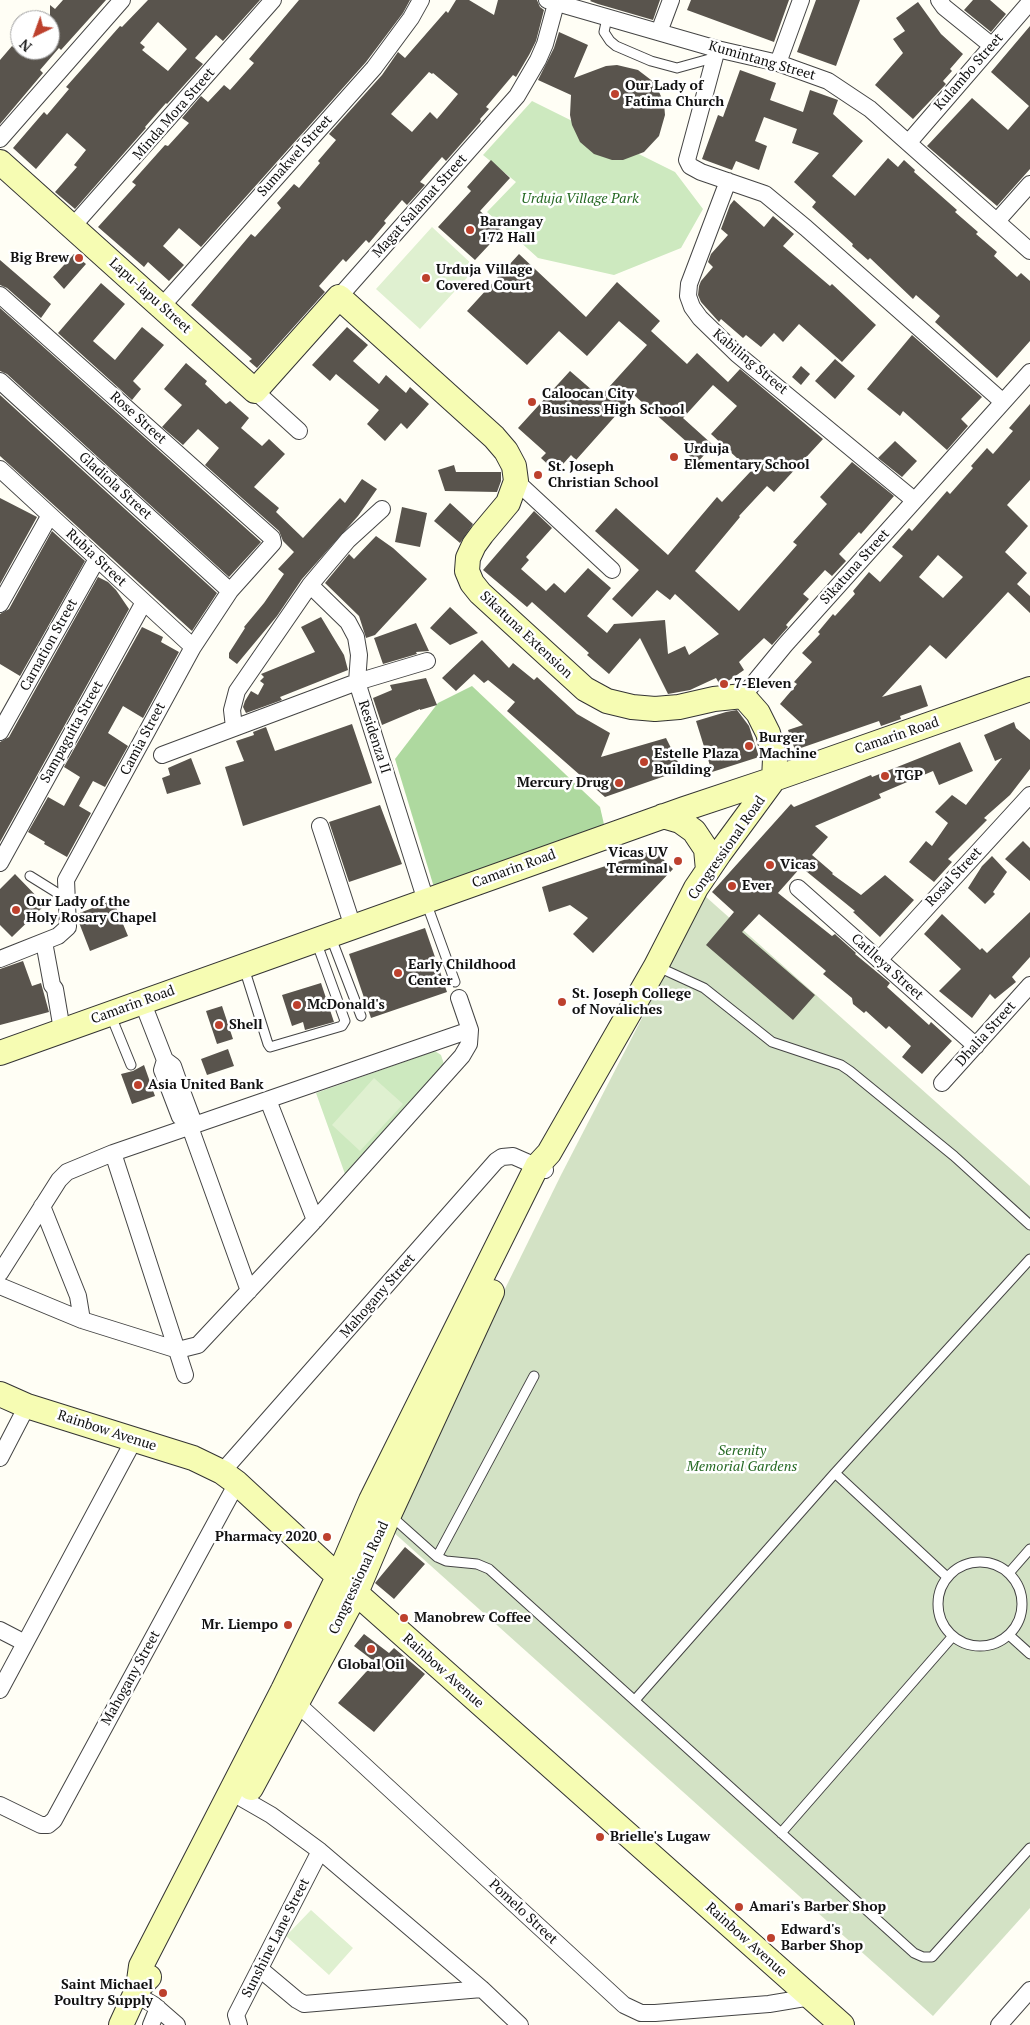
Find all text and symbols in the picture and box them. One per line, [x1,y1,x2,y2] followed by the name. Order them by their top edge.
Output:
[10,10,60,60] north arrow
[931,30,1007,114] street label: Kulambo Street
[15,35,36,56] text: N
[707,38,817,84] street label: Kumintang Street
[130,65,218,163] street label: Minda Mora Street
[625,78,724,110] place label: Our Lady of Fatima Church
[609,88,621,100] marker: Our Lady of Fatima Church
[254,112,336,200] street label: Sumakwel Street
[369,151,471,261] street label: Magat Salamat Street
[521,191,639,207] park label: Urduja Village Park
[480,214,543,246] place label: Barangay 172 Hall
[464,224,476,236] marker: Barangay 172 Hall
[10,250,69,266] place label: Big Brew
[73,252,85,264] marker: Big Brew
[105,255,195,337] street label: Lapu-lapu Street
[436,262,533,294] place label: Urduja Village Covered Court
[420,272,432,284] marker: Urduja Village Covered Court
[709,326,791,398] street label: Kabiling Street
[542,386,685,418] place label: Caloocan City Business High School
[106,388,170,448] street label: Rose Street
[526,396,538,408] marker: Caloocan City Business High School
[684,441,810,474] place label: Urduja Elementary School
[75,449,155,523] street label: Gladiola Street
[668,451,680,463] marker: Urduja Elementary School
[548,459,659,492] place label: St. Joseph Christian School
[532,469,544,481] marker: St. Joseph Christian School
[62,526,130,590] street label: Rubia Street
[817,526,893,608] street label: Sikatuna Street
[476,588,576,682] street label: Sikatuna Extension
[17,596,81,694] street label: Carnation Street
[734,676,792,692] place label: 7-Eleven
[37,678,107,786] street label: Sampaguita Street
[718,678,730,690] marker: 7-Eleven
[354,698,394,776] street label: Residenza II
[117,700,169,778] street label: Camia Street
[853,714,941,758] street label: Camarin Road
[759,730,817,762] place label: Burger Machine
[743,740,755,752] marker: Burger Machine
[654,746,739,779] place label: Estelle Plaza Building
[638,756,650,768] marker: Estelle Plaza Building
[895,768,923,784] place label: TGP
[879,770,891,782] marker: TGP
[517,775,609,791] place label: Mercury Drug
[613,777,625,789] marker: Mercury Drug
[685,793,769,903] street label: Congressional Road
[922,844,986,910] street label: Rosal Street
[607,845,668,878] place label: Vicas UV Terminal
[470,846,558,892] street label: Camarin Road
[672,855,684,867] marker: Vicas UV Terminal
[780,857,816,873] place label: Vicas
[764,859,776,871] marker: Vicas
[742,878,771,894] place label: Ever
[726,880,738,892] marker: Ever
[26,894,157,926] place label: Our Lady of the Holy Rosary Chapel
[10,904,22,916] marker: Our Lady of the Holy Rosary Chapel
[847,930,927,1004] street label: Catlleya Street
[408,957,516,990] place label: Early Childhood Center
[392,967,404,979] marker: Early Childhood Center
[89,982,177,1028] street label: Camarin Road
[572,986,691,1019] place label: St. Joseph College of Novaliches
[556,996,568,1008] marker: St. Joseph College of Novaliches
[307,997,385,1013] place label: McDonald's
[953,998,1019,1070] street label: Dhalia Street
[291,999,303,1011] marker: McDonald's
[229,1017,263,1033] place label: Shell
[213,1019,225,1031] marker: Shell
[148,1077,264,1093] place label: Asia United Bank
[132,1079,144,1091] marker: Asia United Bank
[337,1251,419,1341] street label: Mahogany Street
[55,1407,159,1455] street label: Rainbow Avenue
[687,1443,797,1475] park label: Serenity Memorial Gardens
[325,1519,393,1637] street label: Congressional Road
[215,1529,317,1545] place label: Pharmacy 2020
[321,1531,333,1543] marker: Pharmacy 2020
[414,1610,531,1626] place label: Manobrew Coffee
[398,1612,410,1624] marker: Manobrew Coffee
[202,1617,278,1633] place label: Mr. Liempo
[282,1619,294,1631] marker: Mr. Liempo
[98,1628,164,1728] street label: Mahogany Street
[399,1630,487,1712] street label: Rainbow Avenue
[365,1643,377,1655] marker: Global Oil
[337,1657,405,1673] place label: Global Oil
[610,1829,710,1845] place label: Brielle's Lugaw
[594,1831,606,1843] marker: Brielle's Lugaw
[239,1875,313,2001] street label: Sunshine Lane Street
[485,1876,561,1948] street label: Pomelo Street
[702,1899,790,1981] street label: Rainbow Avenue
[749,1899,886,1915] place label: Amari's Barber Shop
[733,1901,745,1913] marker: Amari's Barber Shop
[781,1922,863,1954] place label: Edward's Barber Shop
[765,1932,777,1944] marker: Edward's Barber Shop
[54,1977,153,2010] place label: Saint Michael Poultry Supply
[157,1987,169,1999] marker: Saint Michael Poultry Supply

